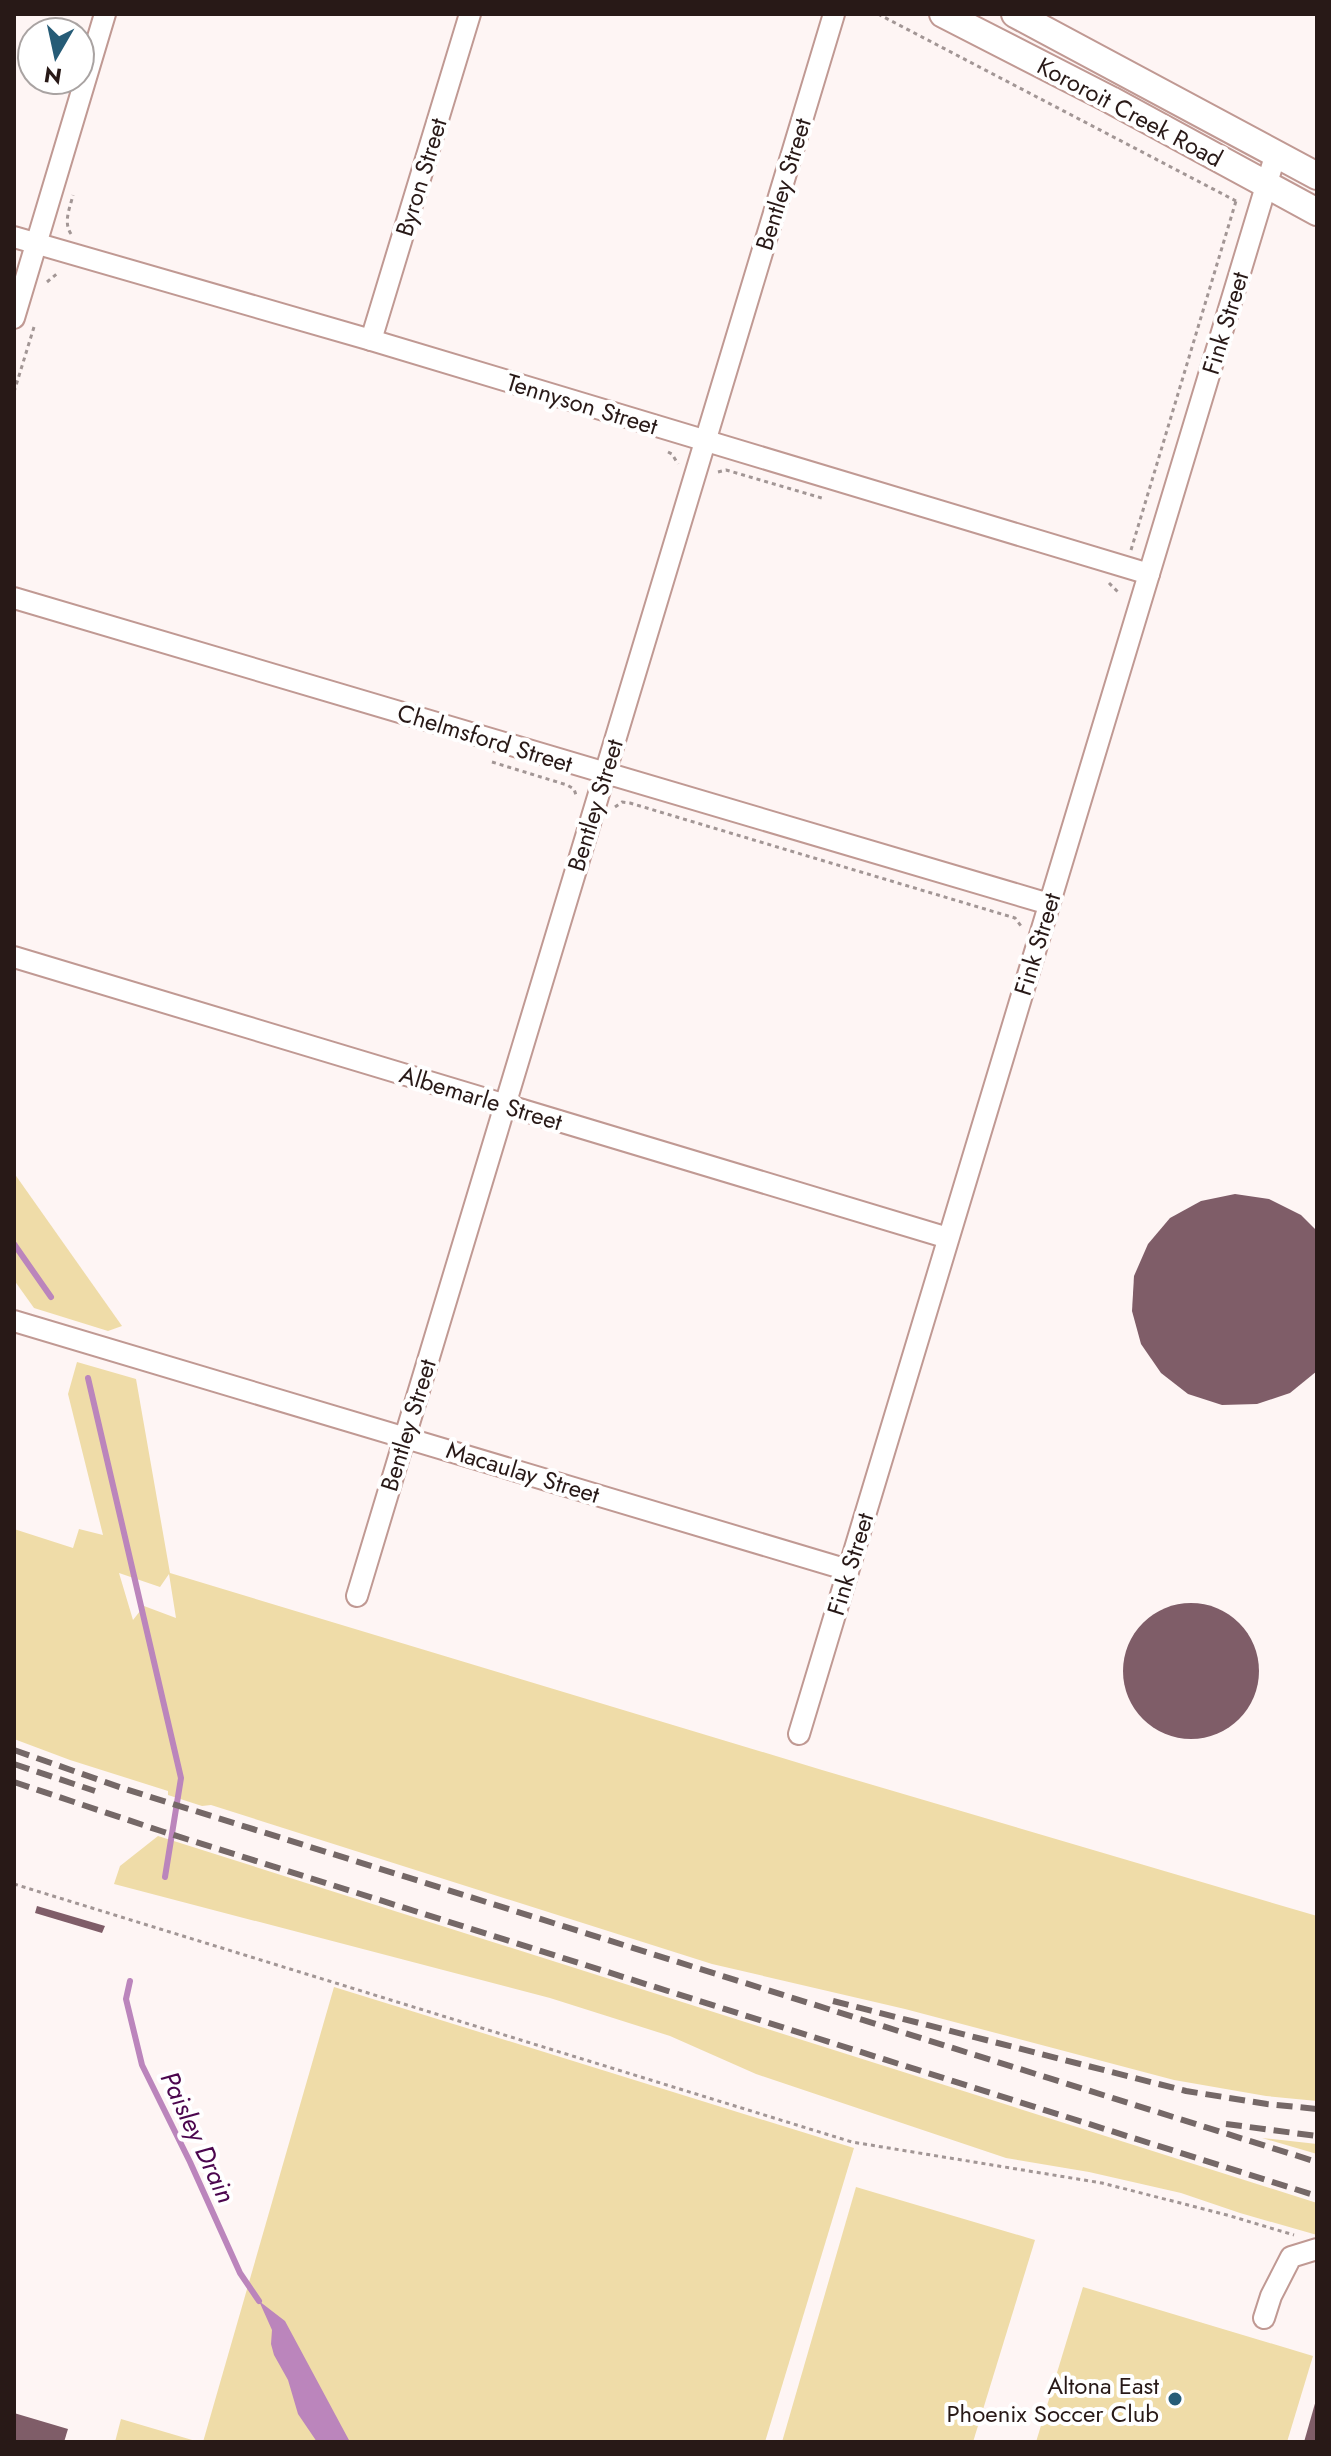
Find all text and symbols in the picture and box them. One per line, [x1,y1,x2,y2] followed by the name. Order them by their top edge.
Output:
[16,16,96,96] north arrow
[1031,48,1229,176] street label: Kororoit Creek Road
[42,59,64,93] text: N
[386,113,456,240] street label: Byron Street
[746,113,820,254] street label: Bentley Street
[1193,267,1257,379] street label: Fink Street
[502,364,662,444] street label: Tennyson Street
[393,695,577,781] street label: Chelmsford Street
[558,734,632,875] street label: Bentley Street
[1005,888,1069,1000] street label: Fink Street
[395,1057,567,1139] street label: Albemarle Street
[371,1354,445,1495] street label: Bentley Street
[442,1432,604,1512] street label: Macaulay Street
[818,1508,882,1620] street label: Fink Street
[151,2065,245,2209] water label: Paisley Drain
[946,2368,1159,2431] place label: Altona East Phoenix Soccer Club
[1166,2390,1184,2408] marker: Altona East Phoenix Soccer Club

